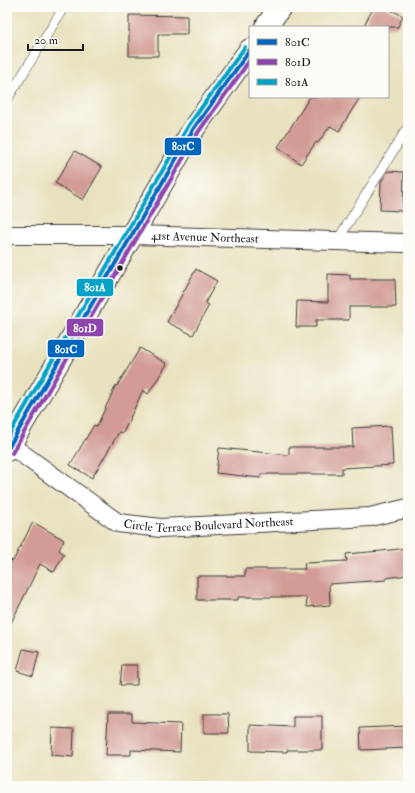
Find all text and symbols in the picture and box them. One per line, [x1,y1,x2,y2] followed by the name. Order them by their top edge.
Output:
[28,26,83,52] scale bar
[249,26,389,98] legend
[34,33,59,48] text: 20 m
[285,35,310,50] text: 801C
[285,55,311,70] text: 801D
[285,75,309,90] text: 801A
[164,137,202,156] line badge: 801C
[172,140,194,153] text: 801C
[151,228,259,246] street label: 41st Avenue Northeast
[115,263,125,273] unlabelled marker
[76,278,114,297] line badge: 801A
[84,281,107,294] text: 801A
[66,318,104,337] line badge: 801D
[73,322,97,335] text: 801D
[47,339,85,358] line badge: 801C
[55,343,77,356] text: 801C
[123,514,294,536] street label: Circle Terrace Boulevard Northeast

